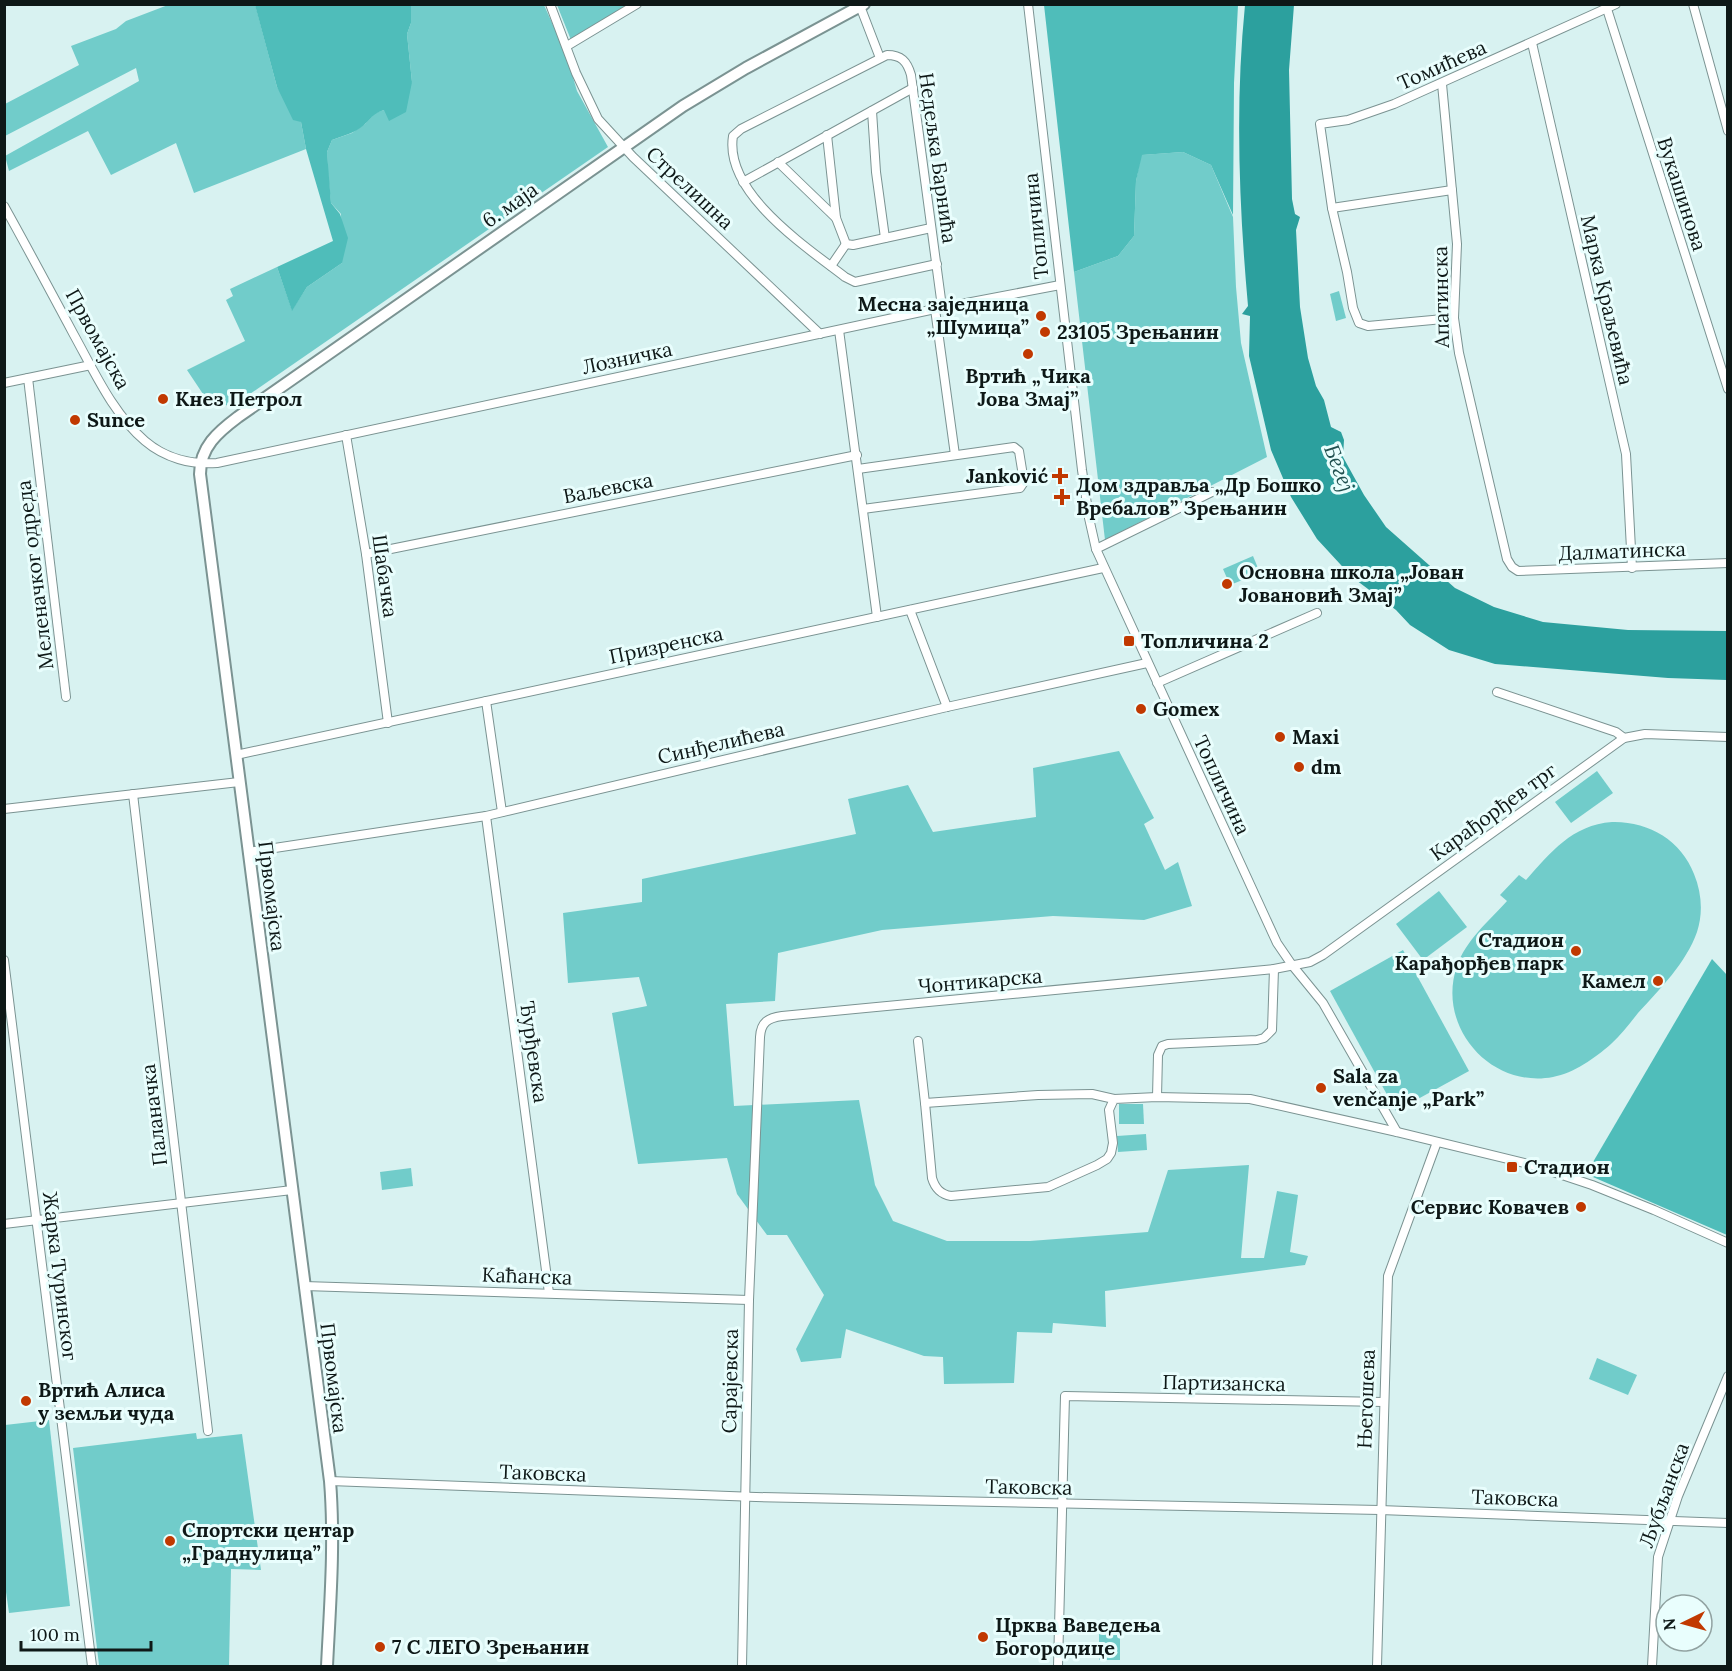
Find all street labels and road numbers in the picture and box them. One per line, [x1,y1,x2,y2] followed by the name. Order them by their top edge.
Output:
[1394,34,1490,95] street label: Томићева
[914,71,963,245] street label: Недељка Барнића
[1652,134,1713,254] street label: Вукашинова
[641,141,739,234] street label: Стрелишна
[1017,172,1054,280] street label: Топличина
[477,176,542,233] street label: 6. маја
[1576,212,1639,387] street label: Марка Краљевића
[1427,246,1454,349] street label: Апатинска
[61,284,136,393] street label: Првомајска
[579,336,674,379] street label: Лозничка
[561,467,655,508] street label: Ваљевска
[10,479,59,671] street label: Меленачког одреда
[367,533,404,619] street label: Шабачка
[1558,536,1686,565] street label: Далматинска
[607,620,725,669] street label: Призренска
[655,716,787,769] street label: Синђелићева
[1189,731,1256,838] street label: Топличина
[1425,757,1561,866] street label: Карађорђев трг
[253,839,292,953] street label: Првомајска
[917,963,1043,998] street label: Чонтикарска
[515,1000,554,1104] street label: Ђурђевска
[135,1063,172,1167] street label: Паланачка
[38,1190,83,1362] street label: Жарка Туринског
[481,1261,573,1290] street label: Каћанска
[315,1321,354,1435] street label: Првомајска
[716,1328,743,1434] street label: Сарајевска
[1351,1349,1380,1449] street label: Његошева
[1162,1369,1286,1396] street label: Партизанска
[1633,1439,1694,1551] street label: Љубљанска
[499,1458,587,1487] street label: Таковска
[985,1473,1073,1500] street label: Таковска
[1471,1483,1559,1512] street label: Таковска

